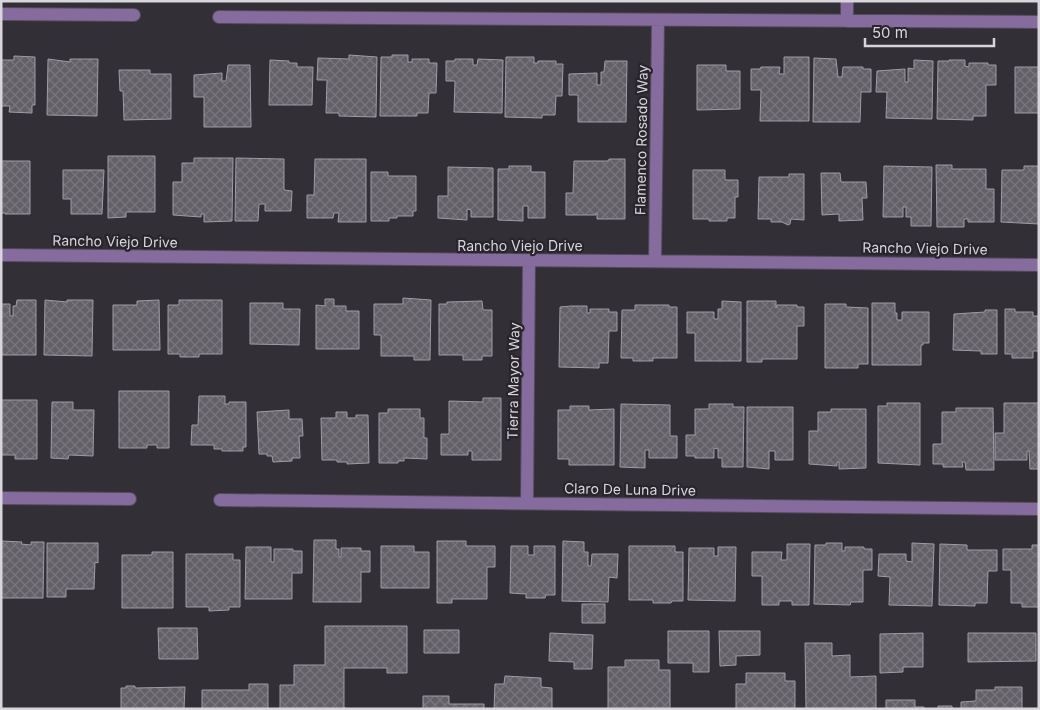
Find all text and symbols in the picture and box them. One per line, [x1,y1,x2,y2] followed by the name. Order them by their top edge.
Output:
[865,15,994,47] scale bar
[872,23,908,42] text: 50 m
[631,64,651,215] street label: Flamenco Rosado Way
[52,231,178,251] street label: Rancho Viejo Drive
[457,237,583,254] street label: Rancho Viejo Drive
[862,238,988,258] street label: Rancho Viejo Drive
[503,322,523,440] street label: Tierra Mayor Way
[564,479,696,499] street label: Claro De Luna Drive

